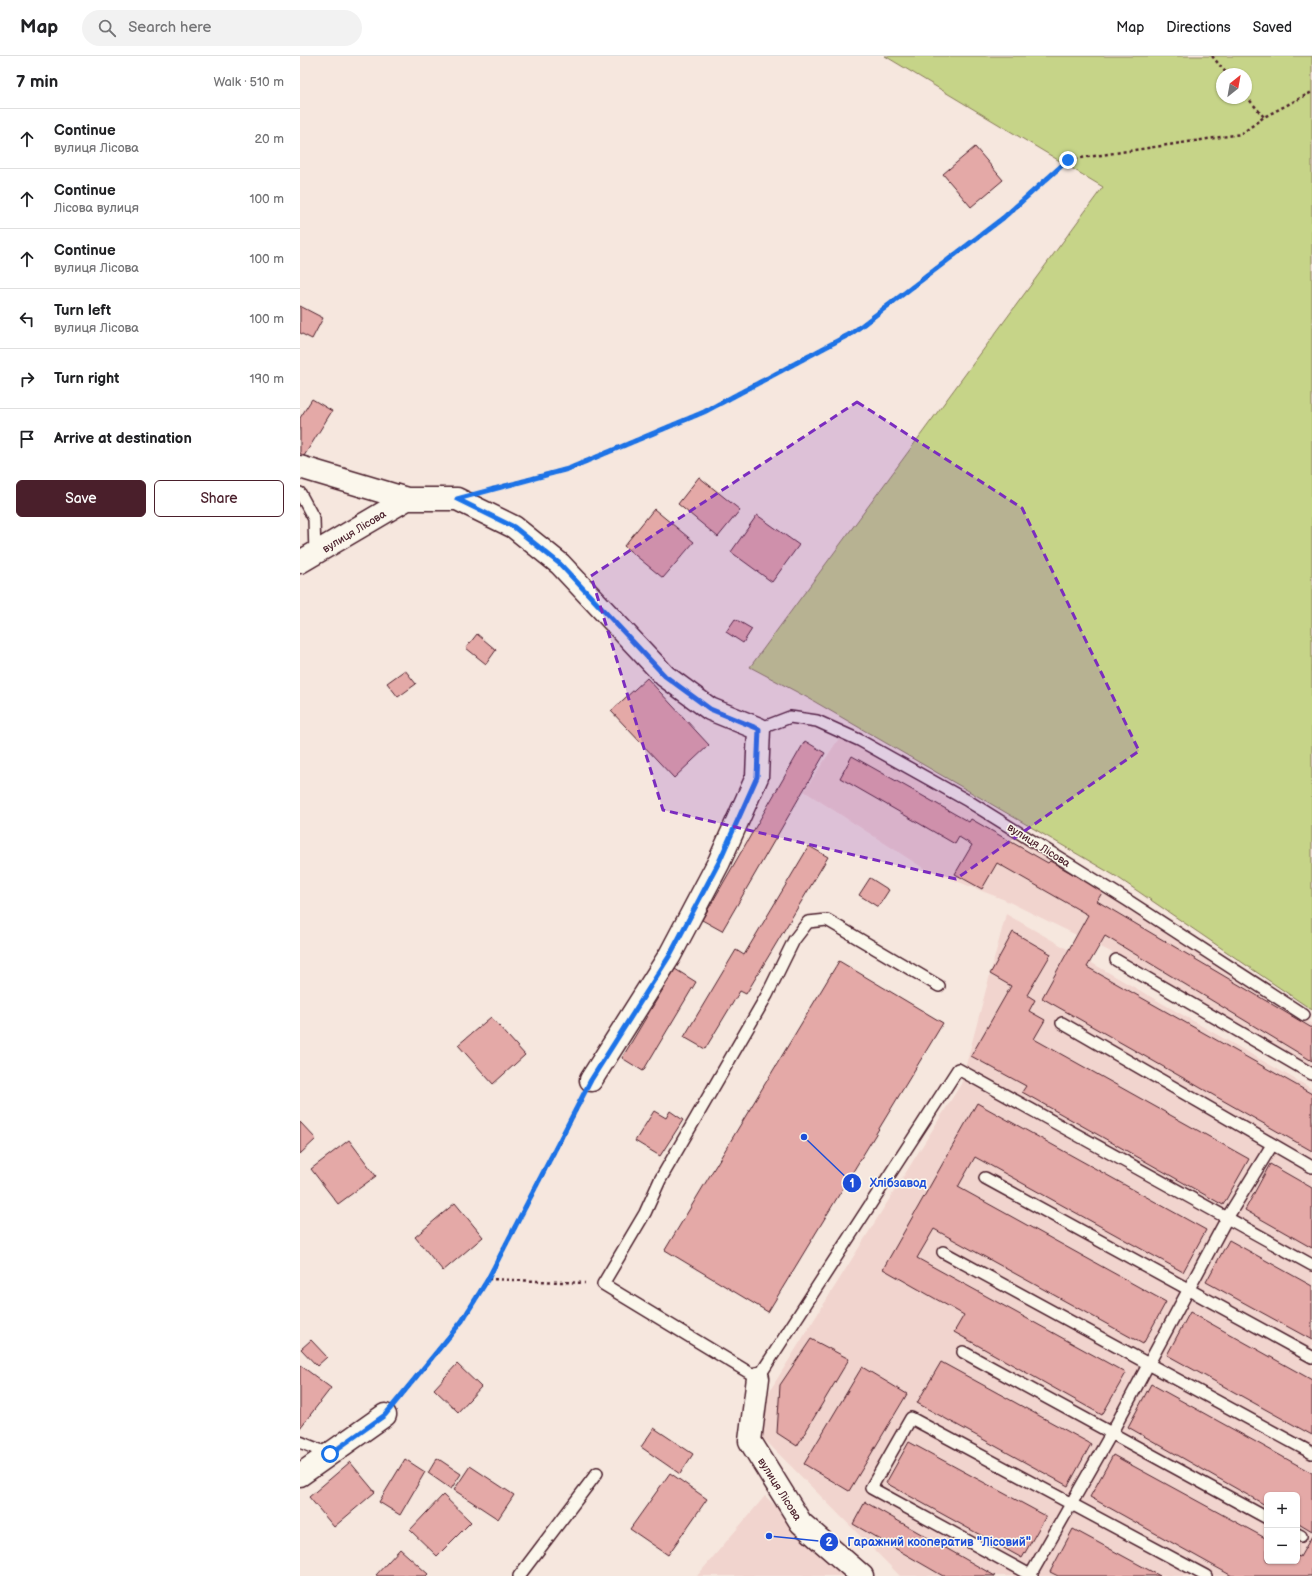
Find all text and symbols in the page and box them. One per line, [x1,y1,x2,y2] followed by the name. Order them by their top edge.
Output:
[82,10,362,46] search box
[20,16,58,39] text: Map
[96,17,118,39] icon: search
[128,18,211,37] text: Search here
[1116,19,1144,36] text: Map
[1166,19,1231,36] text: Directions
[1253,19,1292,36] text: Saved
[1216,68,1252,104] north arrow
[16,72,58,92] text: 7 min
[213,74,284,90] text: Walk · 510 m
[54,121,116,140] text: Continue
[16,128,38,150] icon: ahead
[254,131,284,147] text: 20 m
[54,140,139,156] text: вулиця Лісова
[1059,151,1077,169] route end
[54,181,116,200] text: Continue
[16,188,38,210] icon: ahead
[249,191,284,207] text: 100 m
[54,200,139,216] text: Лісова вулиця
[54,241,116,260] text: Continue
[16,248,38,270] icon: ahead
[249,251,284,267] text: 100 m
[54,260,139,276] text: вулиця Лісова
[54,301,111,320] text: Turn left
[16,308,38,330] icon: left
[249,311,284,327] text: 100 m
[54,320,139,336] text: вулиця Лісова
[16,368,38,390] icon: right
[54,369,119,388] text: Turn right
[250,371,284,387] text: 190 m
[16,428,38,450] icon: arrive
[54,429,192,448] text: Arrive at destination
[16,480,146,517] button: Save
[154,480,284,517] button: Share
[320,507,389,556] street label: вулиця Лісова
[1005,821,1073,870] street label: вулиця Лісова
[842,1171,935,1195] callout: Хлібзавод
[849,1176,855,1191] text: 1
[869,1176,927,1191] text: Хлібзавод
[321,1445,339,1463] route start
[755,1455,804,1524] street label: вулиця Лісова
[1264,1492,1300,1564] map controls
[1264,1492,1300,1528] button: +
[1264,1528,1300,1564] button: −
[819,1530,1039,1554] callout: Гаражний кооператив "Лісовий"
[825,1535,833,1550] text: 2
[847,1535,1031,1550] text: Гаражний кооператив "Лісовий"

